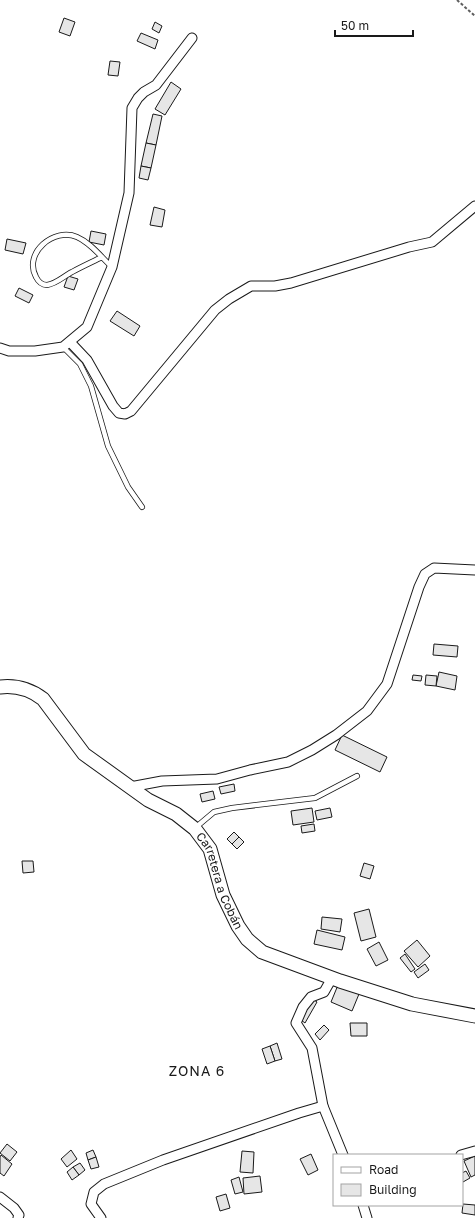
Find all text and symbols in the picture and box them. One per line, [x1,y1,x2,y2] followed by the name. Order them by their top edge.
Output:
[335,12,413,38] scale bar
[341,18,369,33] text: 50 m
[193,829,247,932] street label: Carretera a Cobán
[169,1062,225,1079] district label: ZONA 6
[333,1154,463,1206] legend
[369,1162,398,1177] text: Road
[369,1182,417,1197] text: Building

